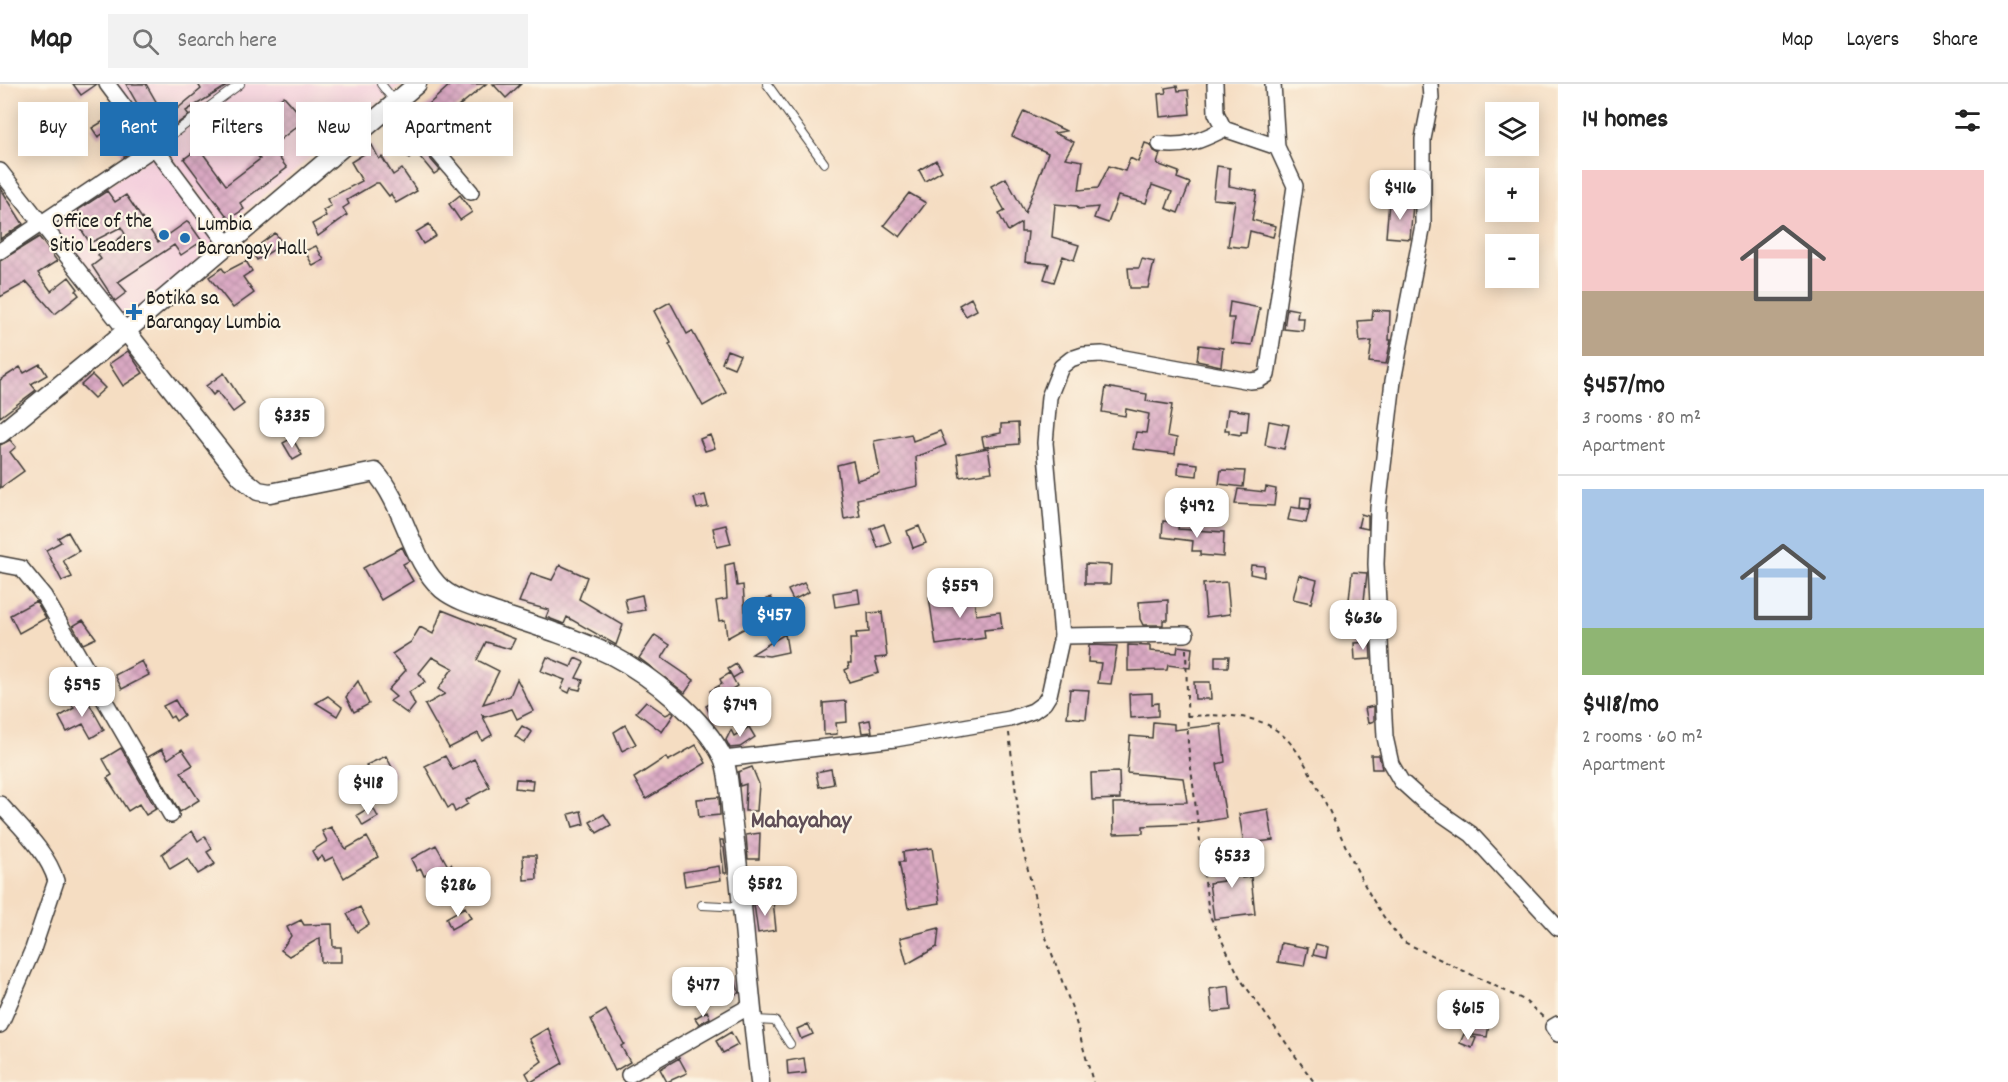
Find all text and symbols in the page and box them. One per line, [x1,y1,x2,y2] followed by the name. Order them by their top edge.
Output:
[108,14,528,68] search box
[30,21,72,61] text: Map
[129,25,162,58] icon: search
[177,26,277,57] text: Search here
[1782,26,1813,56] text: Map
[1846,26,1899,56] text: Layers
[1932,26,1978,56] text: Share
[18,102,88,156] chip: Buy
[100,102,178,156] chip: Rent
[190,102,284,156] chip: Filters
[296,102,371,156] chip: New
[383,102,513,156] chip: Apartment
[1485,102,1539,288] map controls
[1485,102,1539,156] button: layers
[1582,102,1668,139] text: 14 homes
[1951,104,1984,137] icon: filters
[1485,168,1539,222] button: +
[1364,170,1436,221] pin: $416
[1384,175,1416,203] text: $416
[50,208,152,262] place label: Office of the Sitio Leaders
[1729,209,1837,317] icon: home
[197,211,307,265] place label: Lumbia Barangay Hall
[157,228,171,242] marker: Office of the Sitio Leaders
[178,231,192,245] marker: Lumbia Barangay Hall
[1485,234,1539,288] button: −
[146,285,282,339] place label: Botika sa Barangay Lumbia
[127,305,141,319] marker: Botika sa Barangay Lumbia
[1582,368,1665,405] text: $457/mo
[256,398,328,449] pin: $335
[273,403,311,431] text: $335
[1582,405,1701,433] text: 3 rooms · 80 m²
[1582,433,1665,461] text: Apartment
[1161,488,1233,539] pin: $492
[1179,493,1215,521] text: $492
[1729,528,1837,636] icon: home
[924,568,996,619] pin: $559
[941,573,979,601] text: $559
[738,597,810,648] pin: $457
[1327,600,1399,651] pin: $636
[756,602,792,630] text: $457
[1344,605,1382,633] text: $636
[46,667,118,718] pin: $595
[63,672,101,700] text: $595
[704,687,776,738] pin: $749
[1582,687,1659,724] text: $418/mo
[722,692,758,720] text: $749
[1582,724,1703,752] text: 2 rooms · 60 m²
[1582,752,1665,780] text: Apartment
[332,765,404,816] pin: $418
[353,770,383,798] text: $418
[751,805,853,839] district label: Mahayahay
[1196,838,1268,889] pin: $533
[1213,843,1251,871] text: $533
[729,866,801,917] pin: $582
[422,867,494,918] pin: $286
[747,871,783,899] text: $582
[440,872,476,900] text: $286
[667,967,739,1018] pin: $477
[686,972,720,1000] text: $477
[1432,990,1504,1041] pin: $615
[1451,995,1485,1023] text: $615

